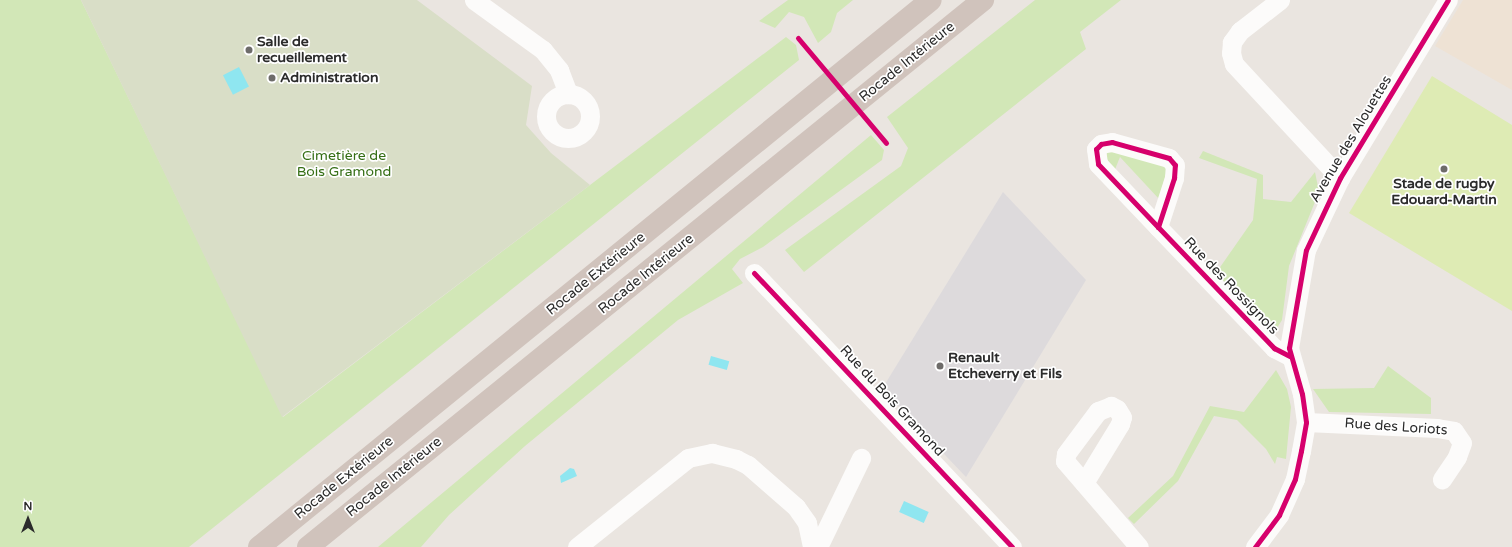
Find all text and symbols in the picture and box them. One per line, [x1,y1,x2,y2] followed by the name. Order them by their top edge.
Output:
[856,18,958,106] street label: Rocade Intérieure
[257,34,347,66] place label: Salle de recueillement
[244,45,254,55] marker: Salle de recueillement
[280,70,378,86] place label: Administration
[267,73,277,83] marker: Administration
[1306,73,1396,205] street label: Avenue des Alouettes
[297,148,391,180] park label: Cimetière de Bois Gramond
[1439,164,1449,174] marker: Stade de rugby Edouard-Martin
[1391,176,1497,208] place label: Stade de rugby Edouard-Martin
[543,229,649,319] street label: Rocade Extérieure
[595,230,697,318] street label: Rocade Intérieure
[1180,234,1282,338] street label: Rue des Rossignols
[836,342,948,460] street label: Rue du Bois Gramond
[948,350,1062,382] place label: Renault Etcheverry et Fils
[935,361,945,371] marker: Renault Etcheverry et Fils
[1344,415,1448,439] street label: Rue des Loriots
[291,433,397,523] street label: Rocade Extérieure
[343,433,445,521] street label: Rocade Intérieure
[8,499,48,539] north arrow
[24,500,32,513] text: N

